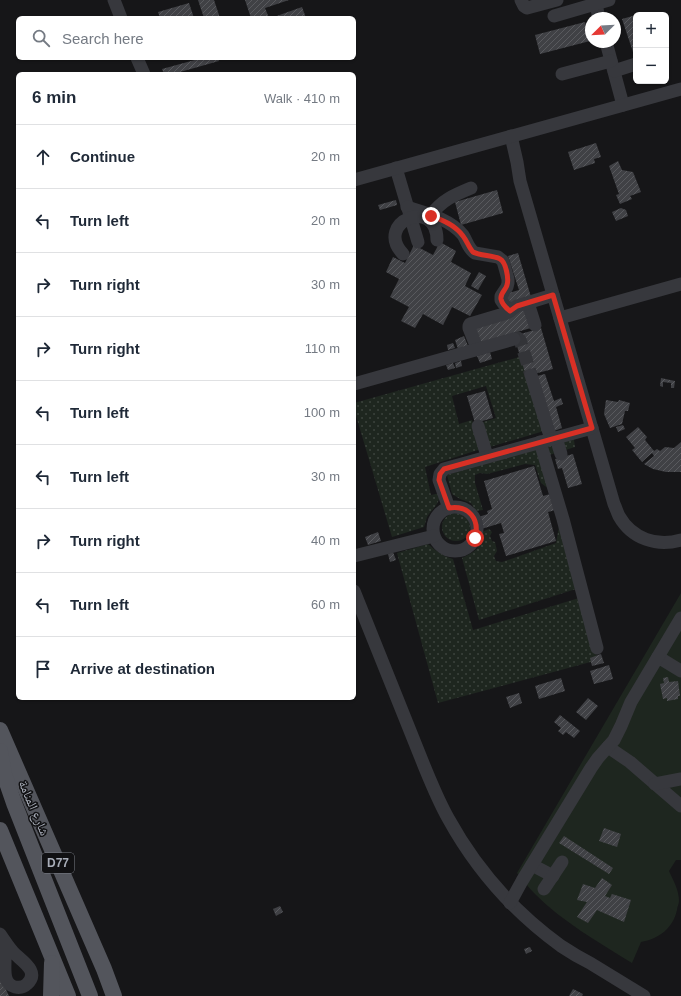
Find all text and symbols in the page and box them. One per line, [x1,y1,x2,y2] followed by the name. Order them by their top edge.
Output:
[585,12,621,48] north arrow
[633,12,669,84] map controls
[633,12,669,48] button: +
[16,16,356,60] search box
[30,27,52,49] icon: search
[62,30,144,47] text: Search here
[633,48,669,84] button: −
[32,88,76,107] text: 6 min
[264,91,340,106] text: Walk · 410 m
[32,146,54,168] icon: ahead
[70,148,135,165] text: Continue
[311,149,340,164] text: 20 m
[422,207,440,225] route end
[32,210,54,232] icon: left
[70,212,129,229] text: Turn left
[311,213,340,228] text: 20 m
[32,274,54,296] icon: right
[70,276,140,293] text: Turn right
[311,277,340,292] text: 30 m
[32,338,54,360] icon: right
[70,340,140,357] text: Turn right
[305,341,340,356] text: 110 m
[32,402,54,424] icon: left
[70,404,129,421] text: Turn left
[304,405,340,420] text: 100 m
[32,466,54,488] icon: left
[70,468,129,485] text: Turn left
[311,469,340,484] text: 30 m
[466,529,484,547] route start
[32,530,54,552] icon: right
[70,532,140,549] text: Turn right
[311,533,340,548] text: 40 m
[32,594,54,616] icon: left
[70,596,129,613] text: Turn left
[311,597,340,612] text: 60 m
[32,658,54,680] icon: arrive
[70,660,215,677] text: Arrive at destination
[14,778,52,839] street label: شارع المنامة
[42,853,74,873] road number: D77

